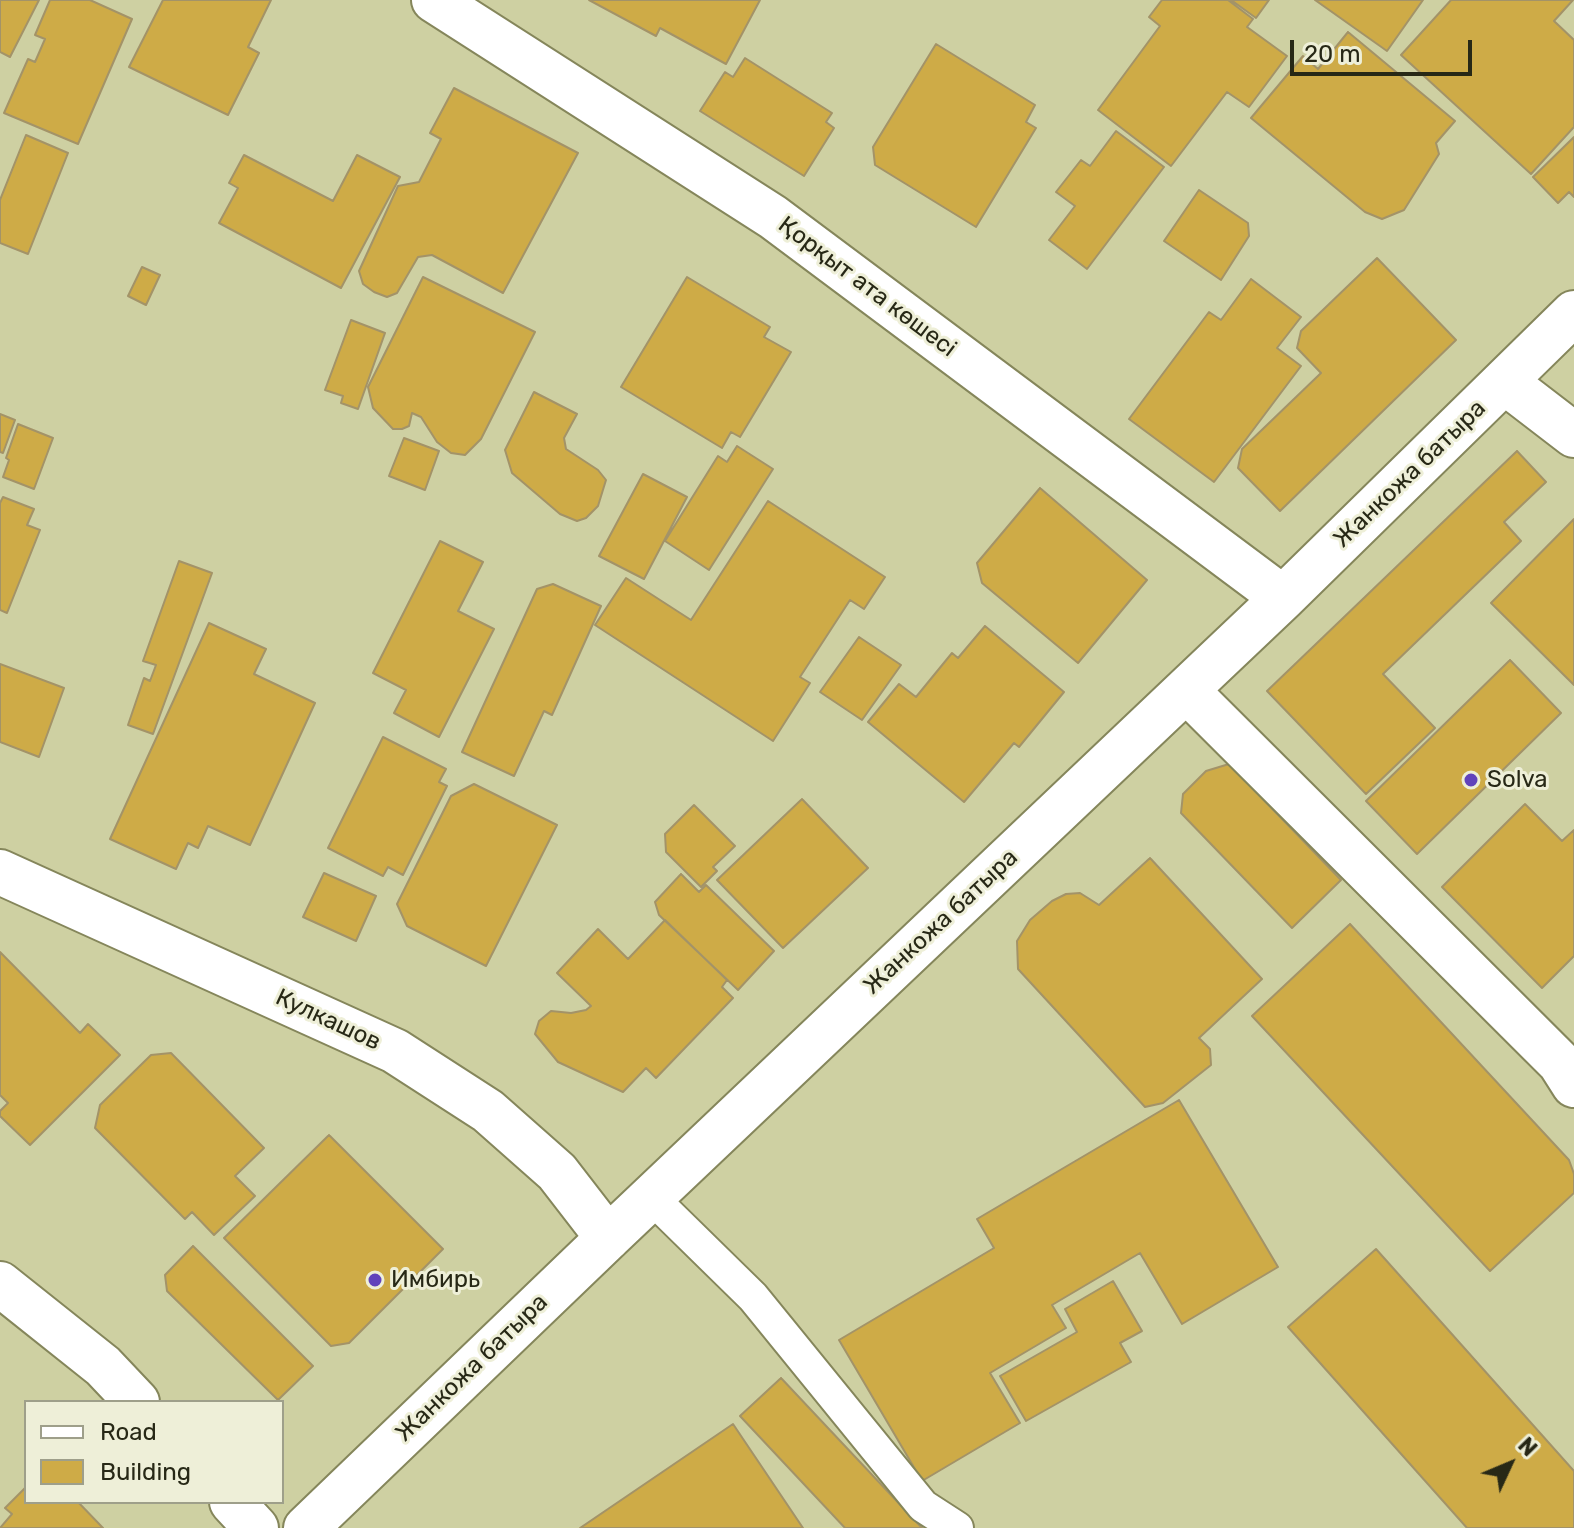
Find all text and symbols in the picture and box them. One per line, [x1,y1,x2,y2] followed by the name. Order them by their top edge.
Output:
[1294,24,1476,74] scale bar
[1304,40,1361,68] text: 20 m
[772,211,962,363] street label: Қорқыт ата көшесі
[1328,394,1492,554] street label: Жанкожа батыра
[1487,766,1548,794] place label: Solva
[1462,771,1480,789] marker: Solva
[858,843,1024,1001] street label: Жанкожа батыра
[271,983,385,1057] street label: Кулкашов
[391,1266,480,1294] place label: Имбирь
[366,1271,384,1289] marker: Имбирь
[390,1288,554,1448] street label: Жанкожа батыра
[24,1400,284,1504] legend
[100,1418,157,1446] text: Road
[1470,1424,1550,1504] north arrow
[1512,1432,1543,1462] text: N
[100,1458,191,1486] text: Building

